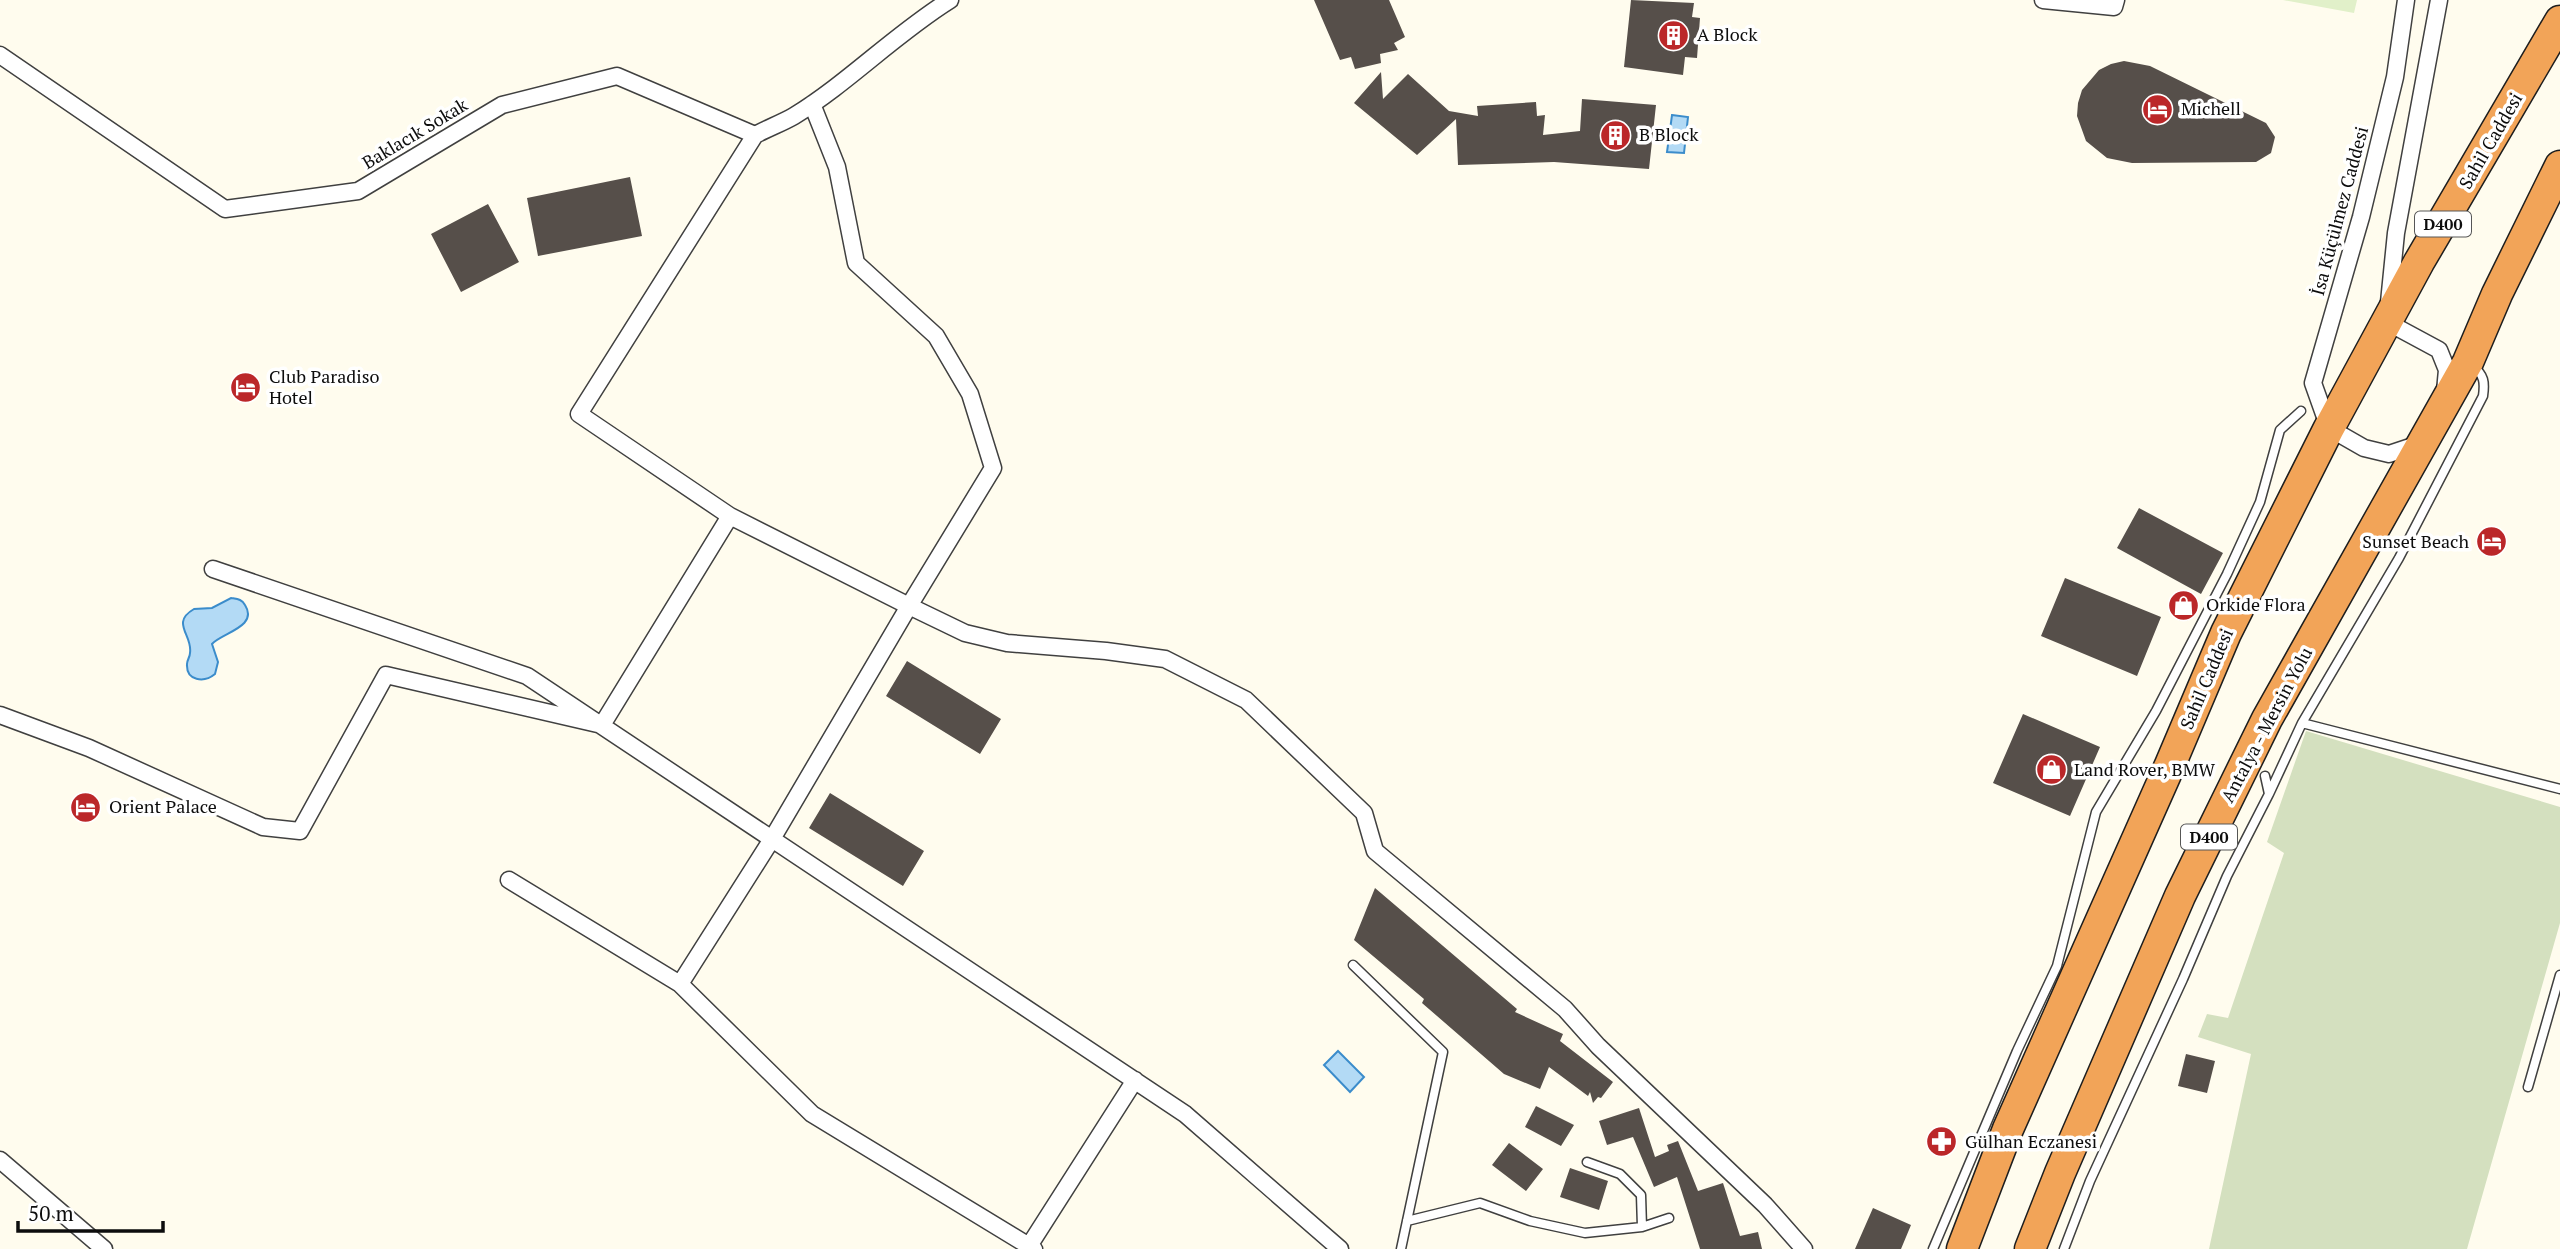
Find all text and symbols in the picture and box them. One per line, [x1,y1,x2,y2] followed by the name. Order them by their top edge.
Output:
[1657,18,1691,52] building icon: A Block
[1697,22,1758,46] place label: A Block
[2453,88,2527,193] street label: Sahil Caddesi
[357,92,472,174] street label: Baklacık Sokak
[2141,92,2175,126] hotel icon: Michell
[2181,96,2241,120] place label: Michell
[1599,118,1633,152] building icon: B Block
[1639,122,1699,146] place label: B Block
[2305,124,2373,298] street label: İsa Küçülmez Caddesi
[2415,212,2471,236] road number: D400
[269,364,380,409] place label: Club Paradiso Hotel
[229,370,263,404] hotel icon: Club Paradiso Hotel
[2475,525,2509,559] hotel icon: Sunset Beach
[2362,529,2469,553] place label: Sunset Beach
[2166,588,2200,622] shop icon: Orkide Flora
[2206,592,2306,616] place label: Orkide Flora
[2174,624,2238,733] street label: Sahil Caddesi
[2215,643,2317,806] street label: Antalya - Mersin Yolu
[2034,753,2068,787] shop icon: Land Rover, BMW
[2074,757,2215,781] place label: Land Rover, BMW
[69,790,103,824] hotel icon: Orient Palace
[109,794,217,818] place label: Orient Palace
[2181,824,2237,850] road number: D400
[1925,1125,1959,1159] pharmacy icon: Gülhan Eczanesi
[1965,1129,2097,1153] place label: Gülhan Eczanesi
[18,1190,163,1234] scale bar
[28,1199,74,1227] text: 50 m

